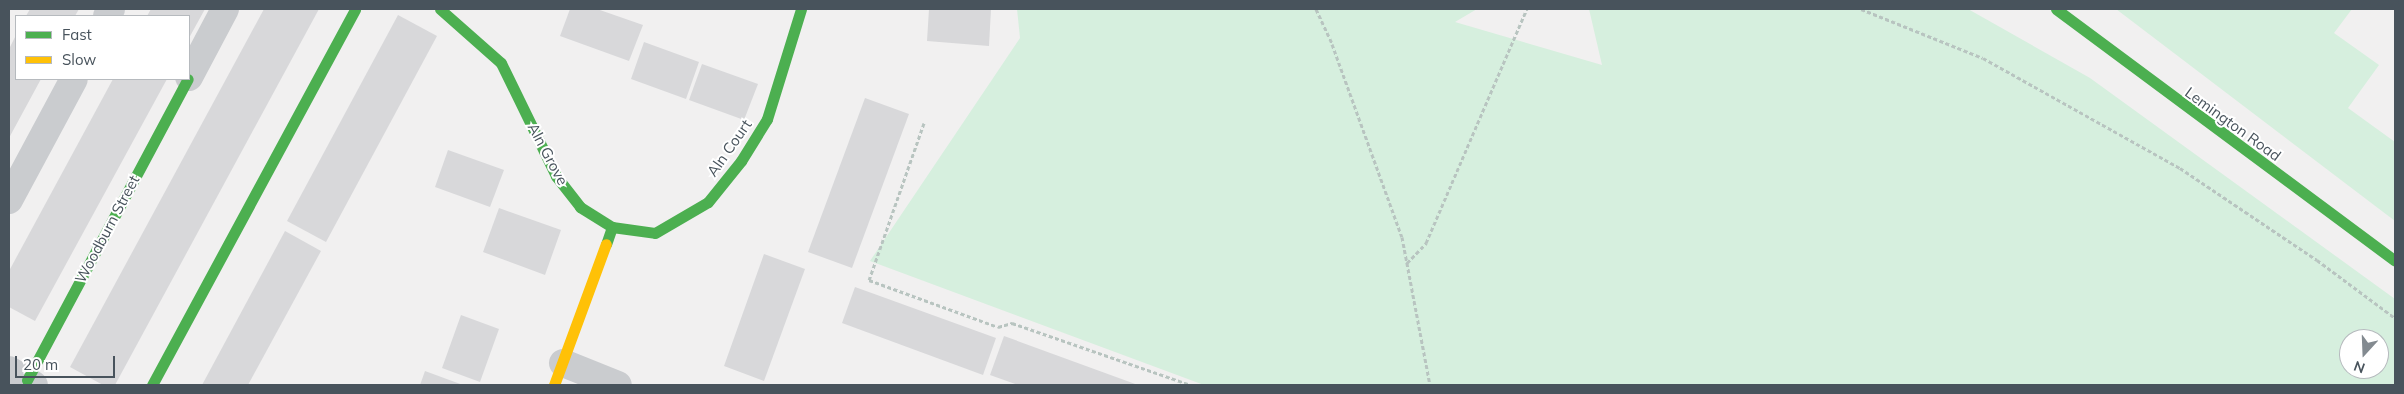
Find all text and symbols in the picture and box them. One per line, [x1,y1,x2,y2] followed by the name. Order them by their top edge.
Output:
[15,15,190,80] legend
[62,25,92,44] text: Fast
[62,50,96,69] text: Slow
[2182,83,2284,165] street label: Lemington Road
[703,116,755,180] street label: Aln Court
[524,120,572,188] street label: Aln Grove
[71,172,143,286] street label: Woodburn Street
[2339,329,2389,379] north arrow
[18,346,118,378] scale bar
[23,355,58,374] text: 20 m
[2351,357,2367,377] text: N

